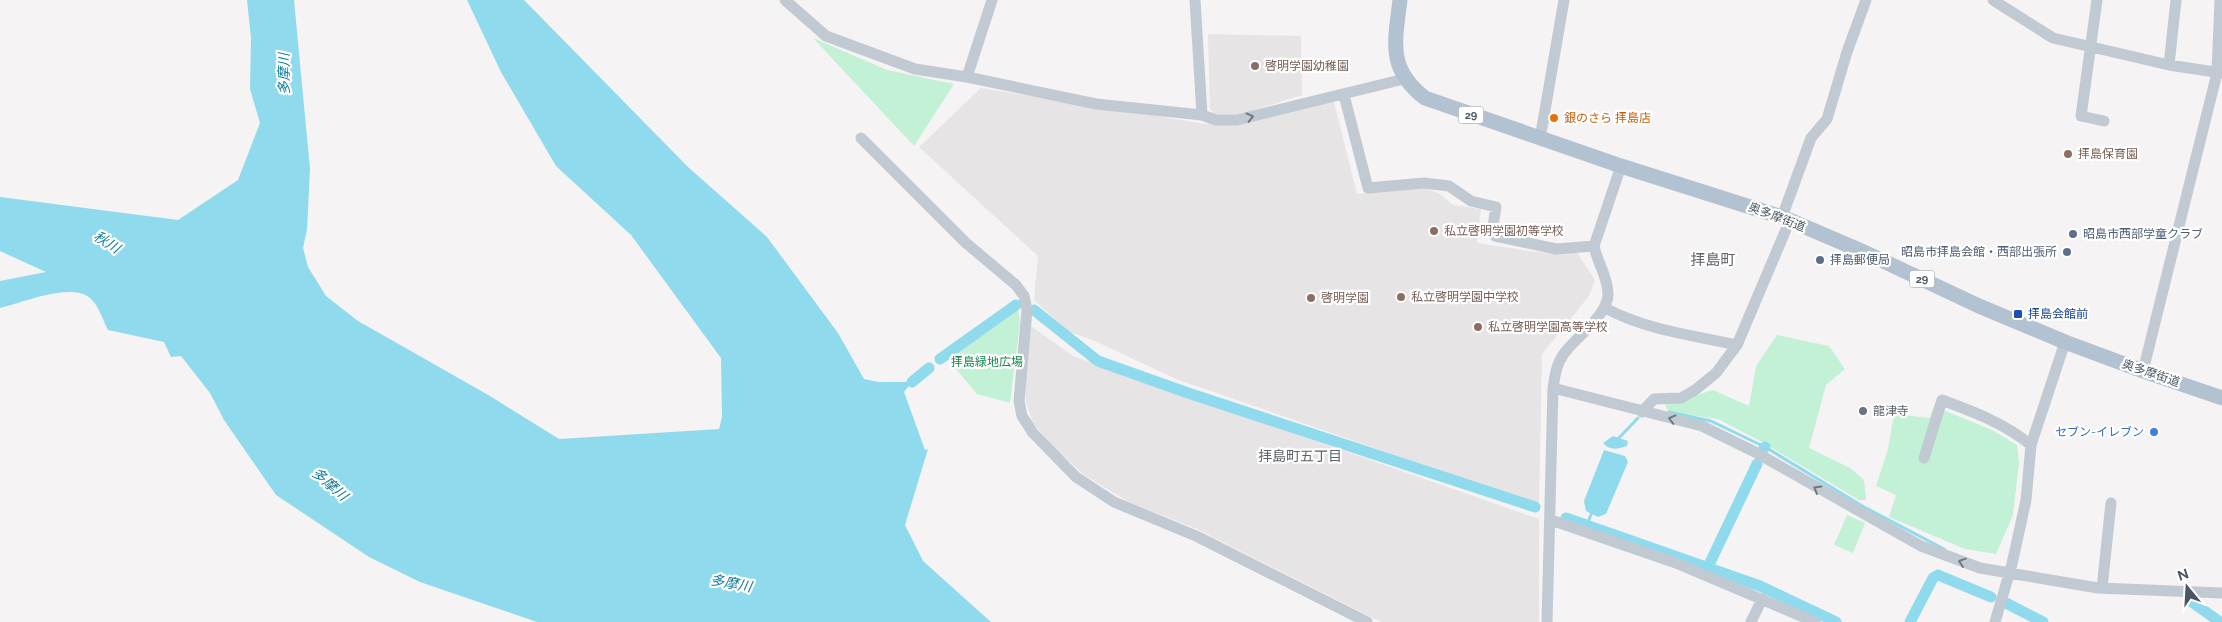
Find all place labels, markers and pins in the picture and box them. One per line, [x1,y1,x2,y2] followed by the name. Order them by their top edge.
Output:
[1265,59,1349,73] place label: 啓明学園幼稚園
[1249,60,1261,72] marker: 啓明学園幼稚園
[1564,111,1651,125] place label: 銀のさら 拝島店
[1548,112,1560,124] marker: 銀のさら 拝島店
[2078,147,2138,161] place label: 拝島保育園
[2062,148,2074,160] marker: 拝島保育園
[1444,224,1564,238] place label: 私立啓明学園初等学校
[1428,225,1440,237] marker: 私立啓明学園初等学校
[2083,227,2203,241] place label: 昭島市西部学童クラブ
[2067,228,2079,240] marker: 昭島市西部学童クラブ
[1901,245,2057,259] place label: 昭島市拝島会館・西部出張所
[2061,246,2073,258] marker: 昭島市拝島会館・西部出張所
[1830,253,1890,267] place label: 拝島郵便局
[1814,254,1826,266] marker: 拝島郵便局
[1411,290,1519,304] place label: 私立啓明学園中学校
[1321,291,1369,305] place label: 啓明学園
[1395,291,1407,303] marker: 私立啓明学園中学校
[1305,292,1317,304] marker: 啓明学園
[2028,307,2088,321] place label: 拝島会館前
[2012,308,2024,320] marker: 拝島会館前
[1488,320,1608,334] place label: 私立啓明学園高等学校
[1472,321,1484,333] marker: 私立啓明学園高等学校
[1873,404,1909,418] place label: 龍津寺
[1857,405,1869,417] marker: 龍津寺
[2055,425,2144,439] place label: セブン-イレブン
[2148,426,2160,438] marker: セブン-イレブン

